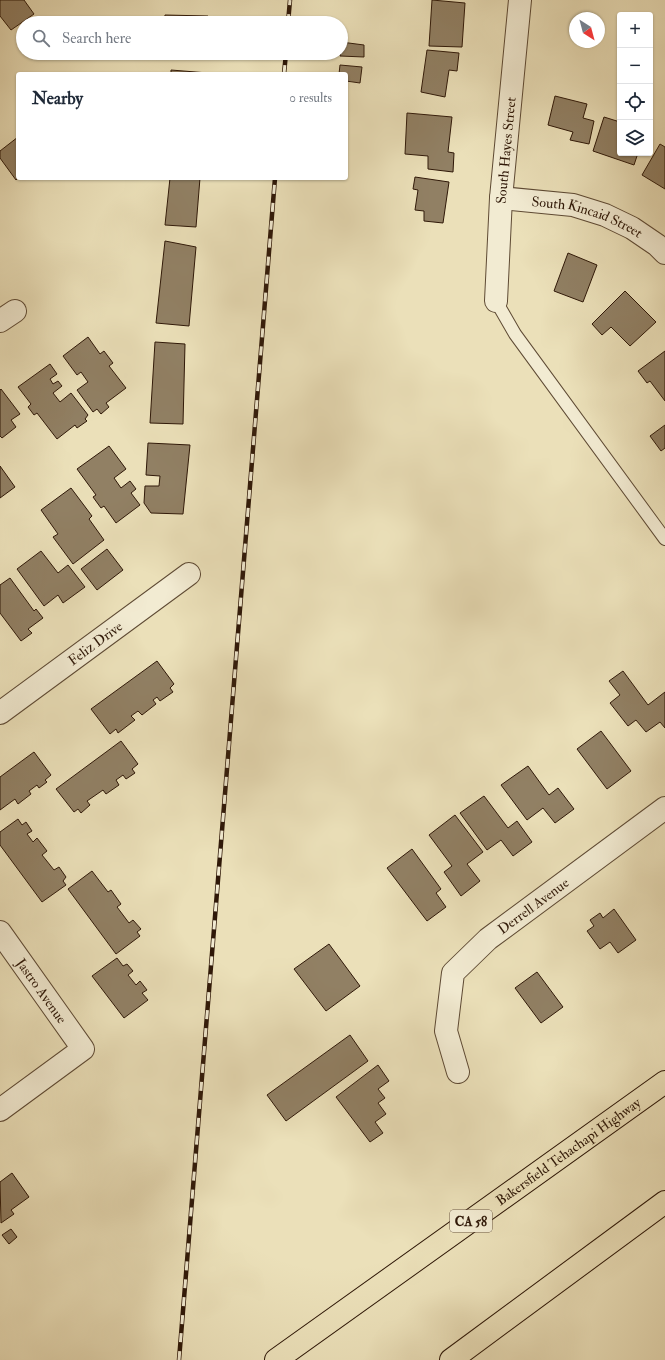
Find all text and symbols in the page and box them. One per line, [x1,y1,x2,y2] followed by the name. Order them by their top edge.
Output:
[569,12,605,48] north arrow
[617,12,653,156] map controls
[617,12,653,48] button: +
[16,16,348,60] search box
[30,27,52,49] icon: search
[62,29,131,48] text: Search here
[617,48,653,84] button: −
[617,84,653,120] button: locate
[32,88,83,109] text: Nearby
[289,90,332,106] text: 0 results
[493,96,520,204] street label: South Hayes Street
[617,120,653,156] button: layers
[531,193,646,242] street label: South Kincaid Street
[65,618,126,669] street label: Feliz Drive
[494,874,572,938] street label: Derrell Avenue
[12,954,70,1027] street label: Jastro Avenue
[493,1094,645,1209] street label: Bakersfield Tehachapi Highway
[450,1210,492,1232] road number: CA 58

